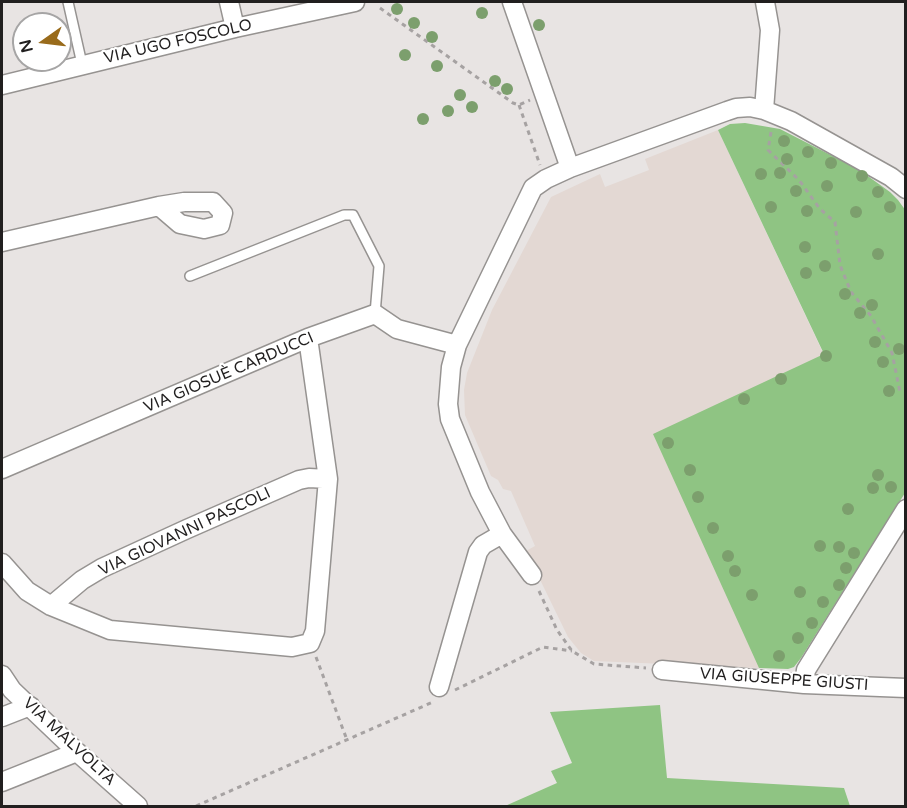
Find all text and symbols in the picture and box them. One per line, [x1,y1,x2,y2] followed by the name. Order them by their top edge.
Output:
[12,12,72,72] north arrow
[102,16,254,68] street label: VIA UGO FOSCOLO
[15,37,38,55] text: N
[141,328,317,418] street label: VIA GIOSUÈ CARDUCCI
[96,484,274,580] street label: VIA GIOVANNI PASCOLI
[699,665,869,695] street label: VIA GIUSEPPE GIUSTI
[18,694,120,790] street label: VIA MALVOLTA

